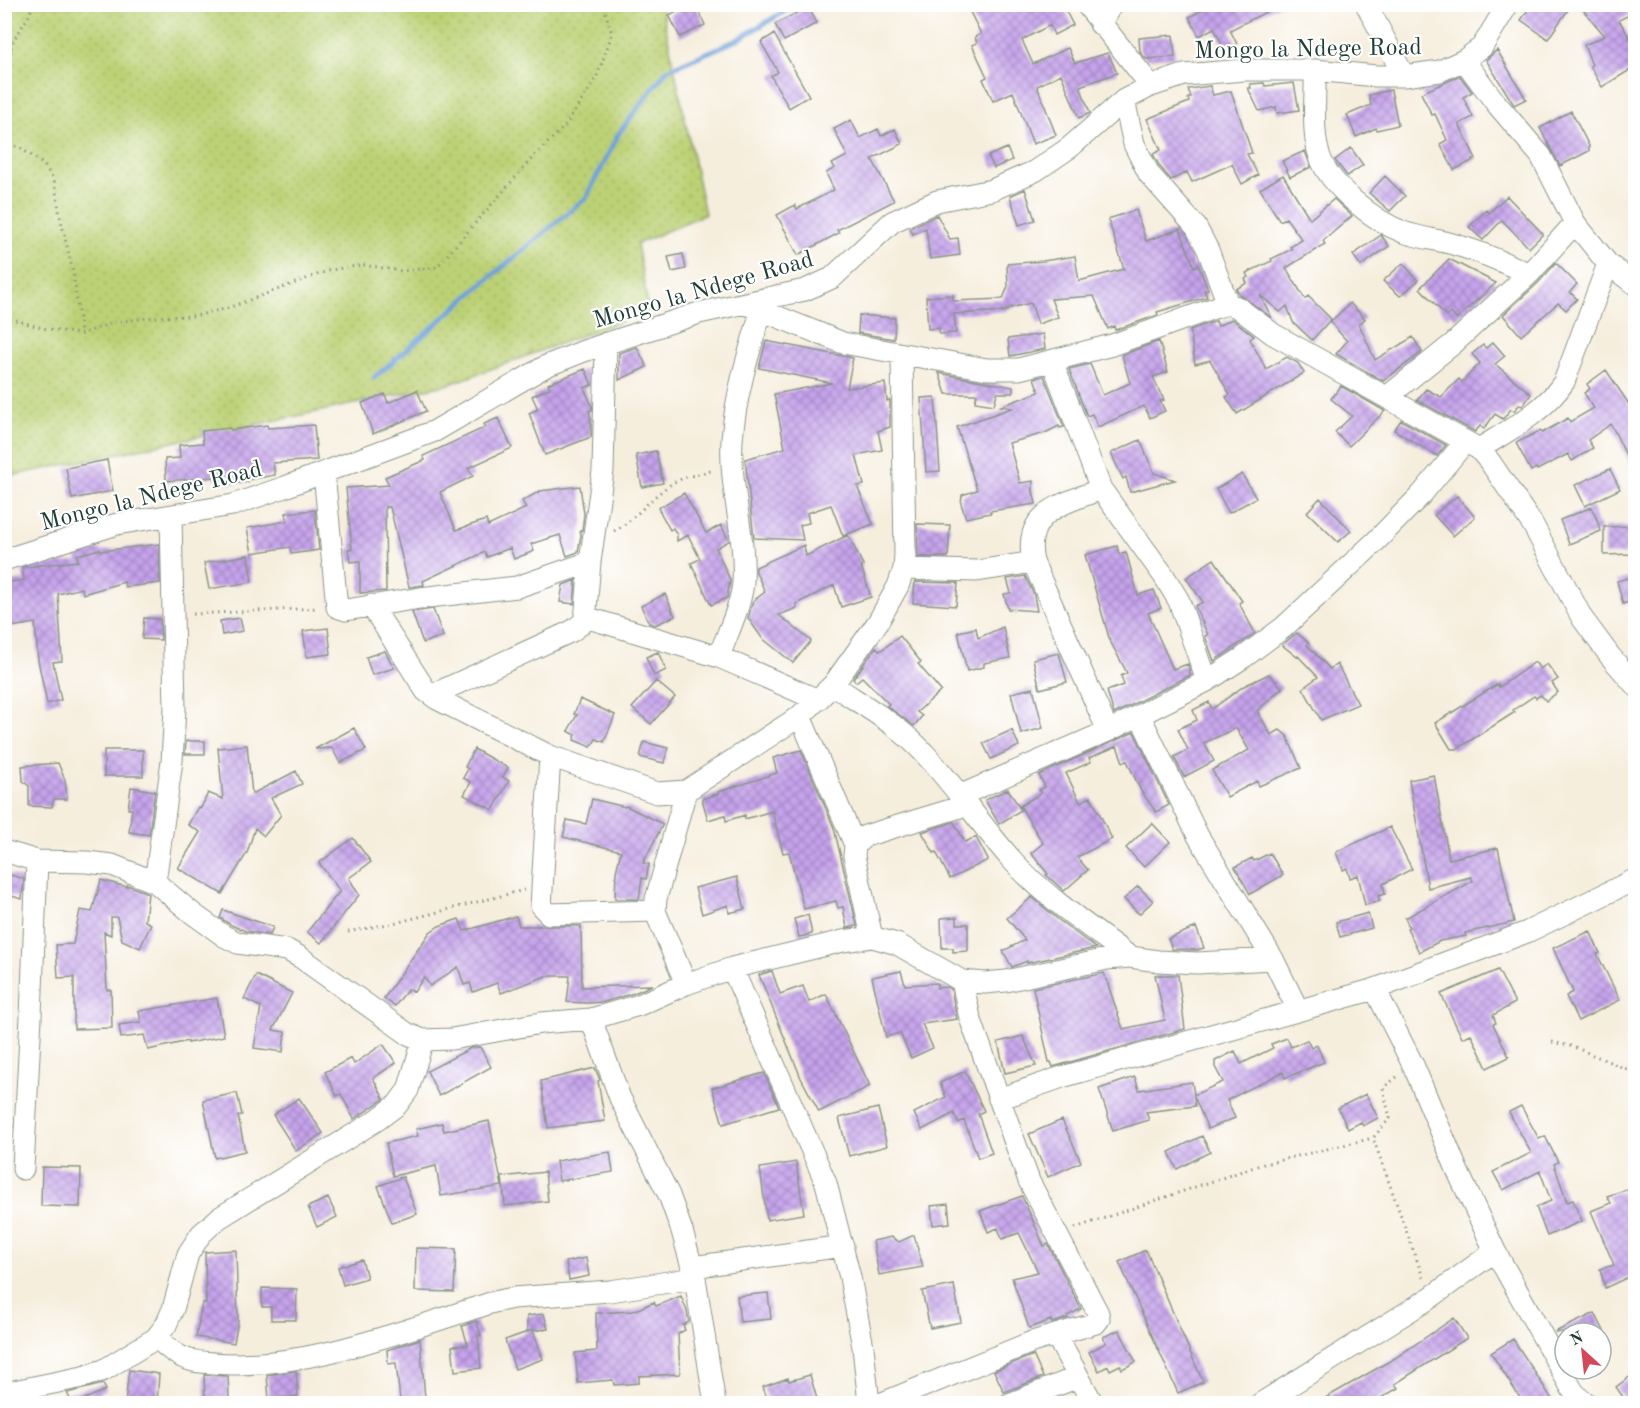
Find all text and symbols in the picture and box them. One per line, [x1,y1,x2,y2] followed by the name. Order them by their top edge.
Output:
[1194,36,1422,64] street label: Mongo la Ndege Road
[591,248,816,334] street label: Mongo la Ndege Road
[38,458,265,536] street label: Mongo la Ndege Road
[1553,1321,1613,1381] north arrow
[1568,1329,1587,1349] text: N

